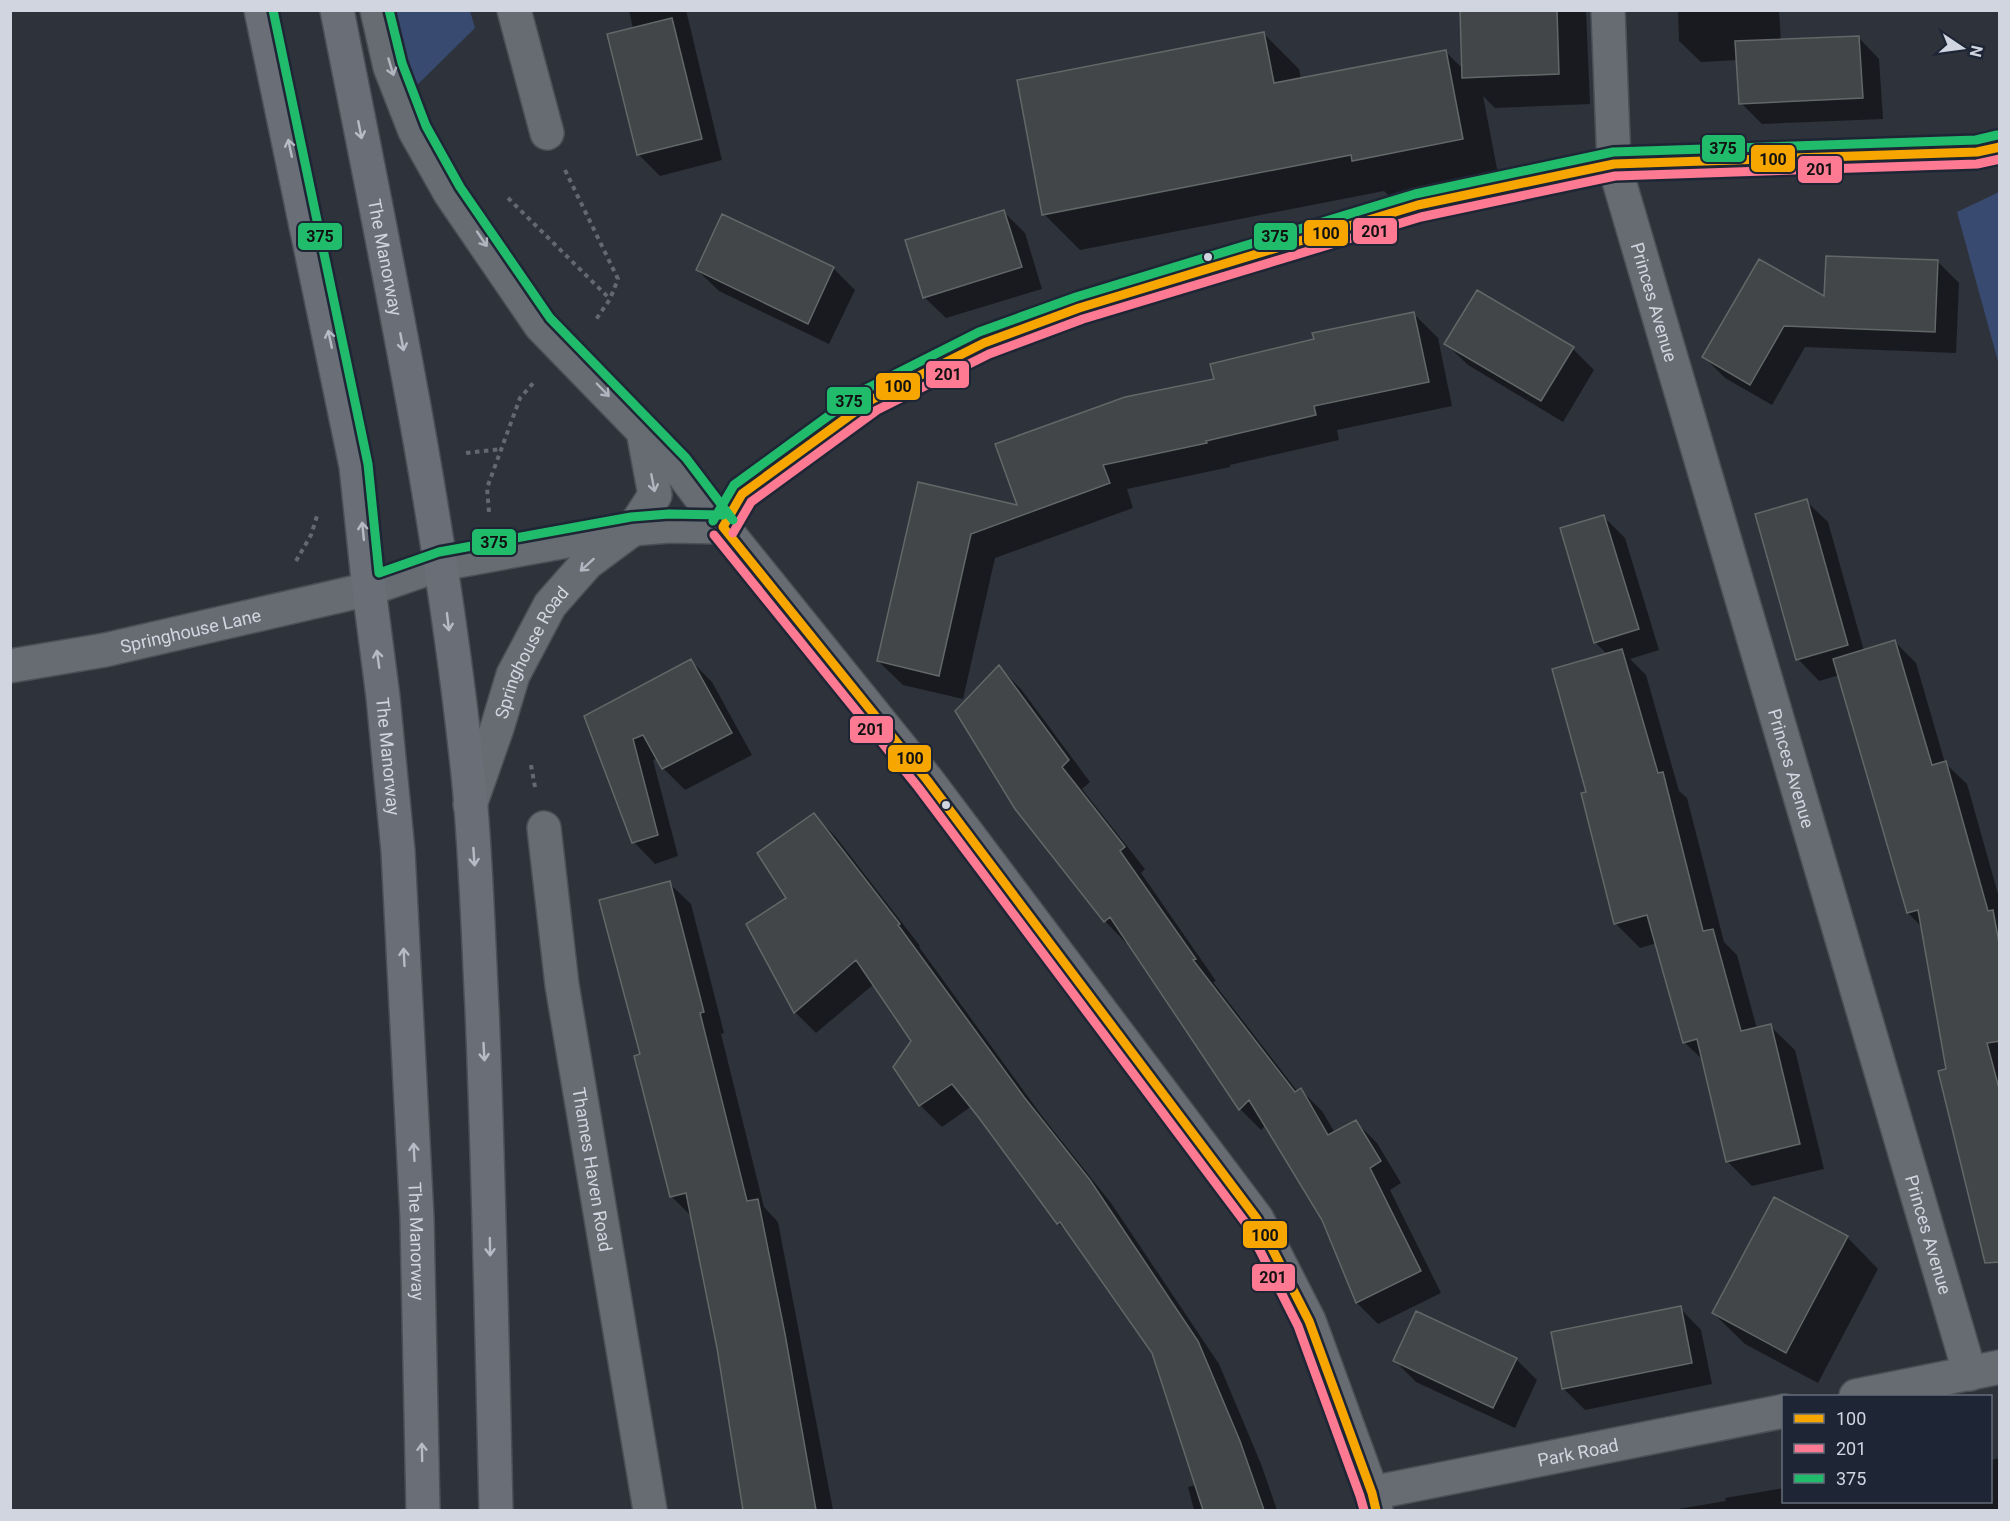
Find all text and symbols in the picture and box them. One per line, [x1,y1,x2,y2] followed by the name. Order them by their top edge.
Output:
[1932,18,1992,78] north arrow
[1966,44,1987,59] text: N
[386,57,397,76] one-way arrow
[355,119,366,139] one-way arrow
[1701,134,1746,163] line badge: 375
[284,139,295,158] one-way arrow
[1709,139,1737,158] text: 375
[1750,144,1796,173] line badge: 100
[1759,150,1787,169] text: 100
[1797,155,1843,184] line badge: 201
[1806,160,1834,179] text: 201
[364,197,407,318] street label: The Manorway
[1352,217,1398,245] line badge: 201
[1303,219,1349,247] line badge: 100
[297,222,343,251] line badge: 375
[1253,222,1298,251] line badge: 375
[1361,222,1389,241] text: 201
[1312,224,1340,243] text: 100
[306,227,334,246] text: 375
[1261,227,1289,246] text: 375
[476,230,488,247] one-way arrow
[1627,240,1682,364] street label: Princes Avenue
[1202,251,1214,263] unlabelled marker
[324,330,335,349] one-way arrow
[397,331,408,351] one-way arrow
[925,360,970,389] line badge: 201
[934,365,962,384] text: 201
[875,372,921,401] line badge: 100
[884,377,912,396] text: 100
[596,383,611,398] one-way arrow
[826,386,872,415] line badge: 375
[835,392,863,411] text: 375
[648,473,659,492] one-way arrow
[357,521,368,541] one-way arrow
[471,528,517,556] line badge: 375
[480,533,508,552] text: 375
[580,558,595,572] one-way arrow
[490,582,572,721] street label: Springhouse Road
[118,604,263,657] street label: Springhouse Lane
[443,612,454,631] one-way arrow
[373,649,384,669] one-way arrow
[373,696,405,817] street label: The Manorway
[1764,706,1819,830] street label: Princes Avenue
[849,715,894,744] line badge: 201
[857,720,885,739] text: 201
[887,744,932,773] line badge: 100
[896,749,924,768] text: 100
[940,799,952,811] unlabelled marker
[468,847,479,867] one-way arrow
[398,948,409,968] one-way arrow
[478,1042,489,1062] one-way arrow
[569,1086,617,1253] street label: Thames Haven Road
[408,1143,419,1163] one-way arrow
[1901,1172,1956,1297] street label: Princes Avenue
[405,1182,429,1301] street label: The Manorway
[1242,1220,1288,1249] line badge: 100
[1251,1226,1279,1245] text: 100
[485,1237,496,1257] one-way arrow
[1251,1263,1296,1292] line badge: 201
[1259,1268,1287,1287] text: 201
[1782,1395,1992,1503] legend
[1836,1408,1866,1429] text: 100
[1536,1434,1620,1470] street label: Park Road
[1836,1438,1866,1459] text: 201
[416,1443,427,1463] one-way arrow
[1836,1468,1866,1489] text: 375

